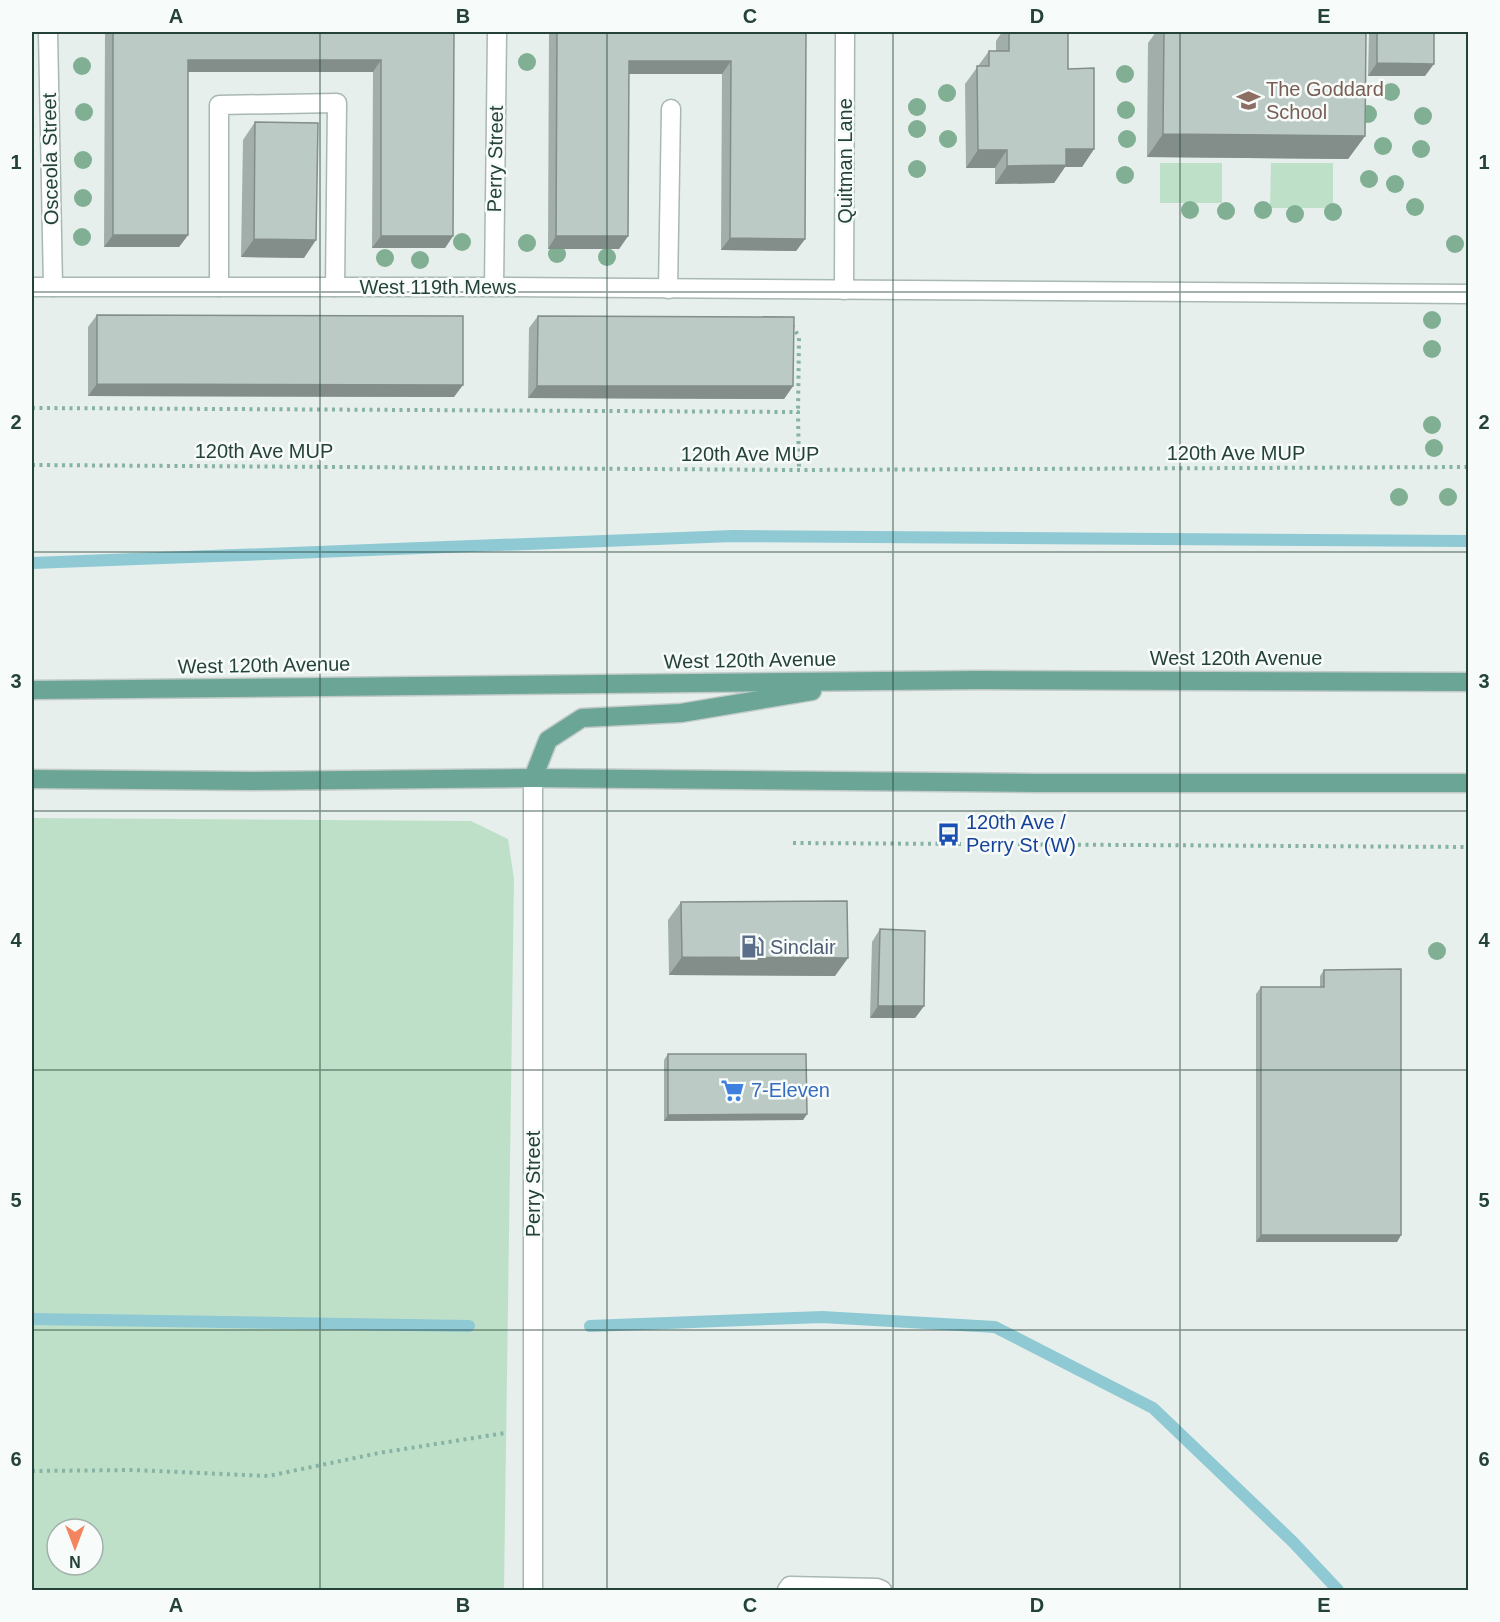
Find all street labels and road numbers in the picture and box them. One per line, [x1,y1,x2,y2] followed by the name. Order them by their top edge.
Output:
[38,92,62,225] street label: Osceola Street
[834,98,856,224] street label: Quitman Lane
[483,105,507,213] street label: Perry Street
[359,276,517,298] street label: West 119th Mews
[195,440,333,462] street label: 120th Ave MUP
[1167,442,1305,464] street label: 120th Ave MUP
[681,443,819,465] street label: 120th Ave MUP
[663,647,837,673] street label: West 120th Avenue
[1150,647,1322,669] street label: West 120th Avenue
[177,652,351,678] street label: West 120th Avenue
[522,1130,544,1237] street label: Perry Street

